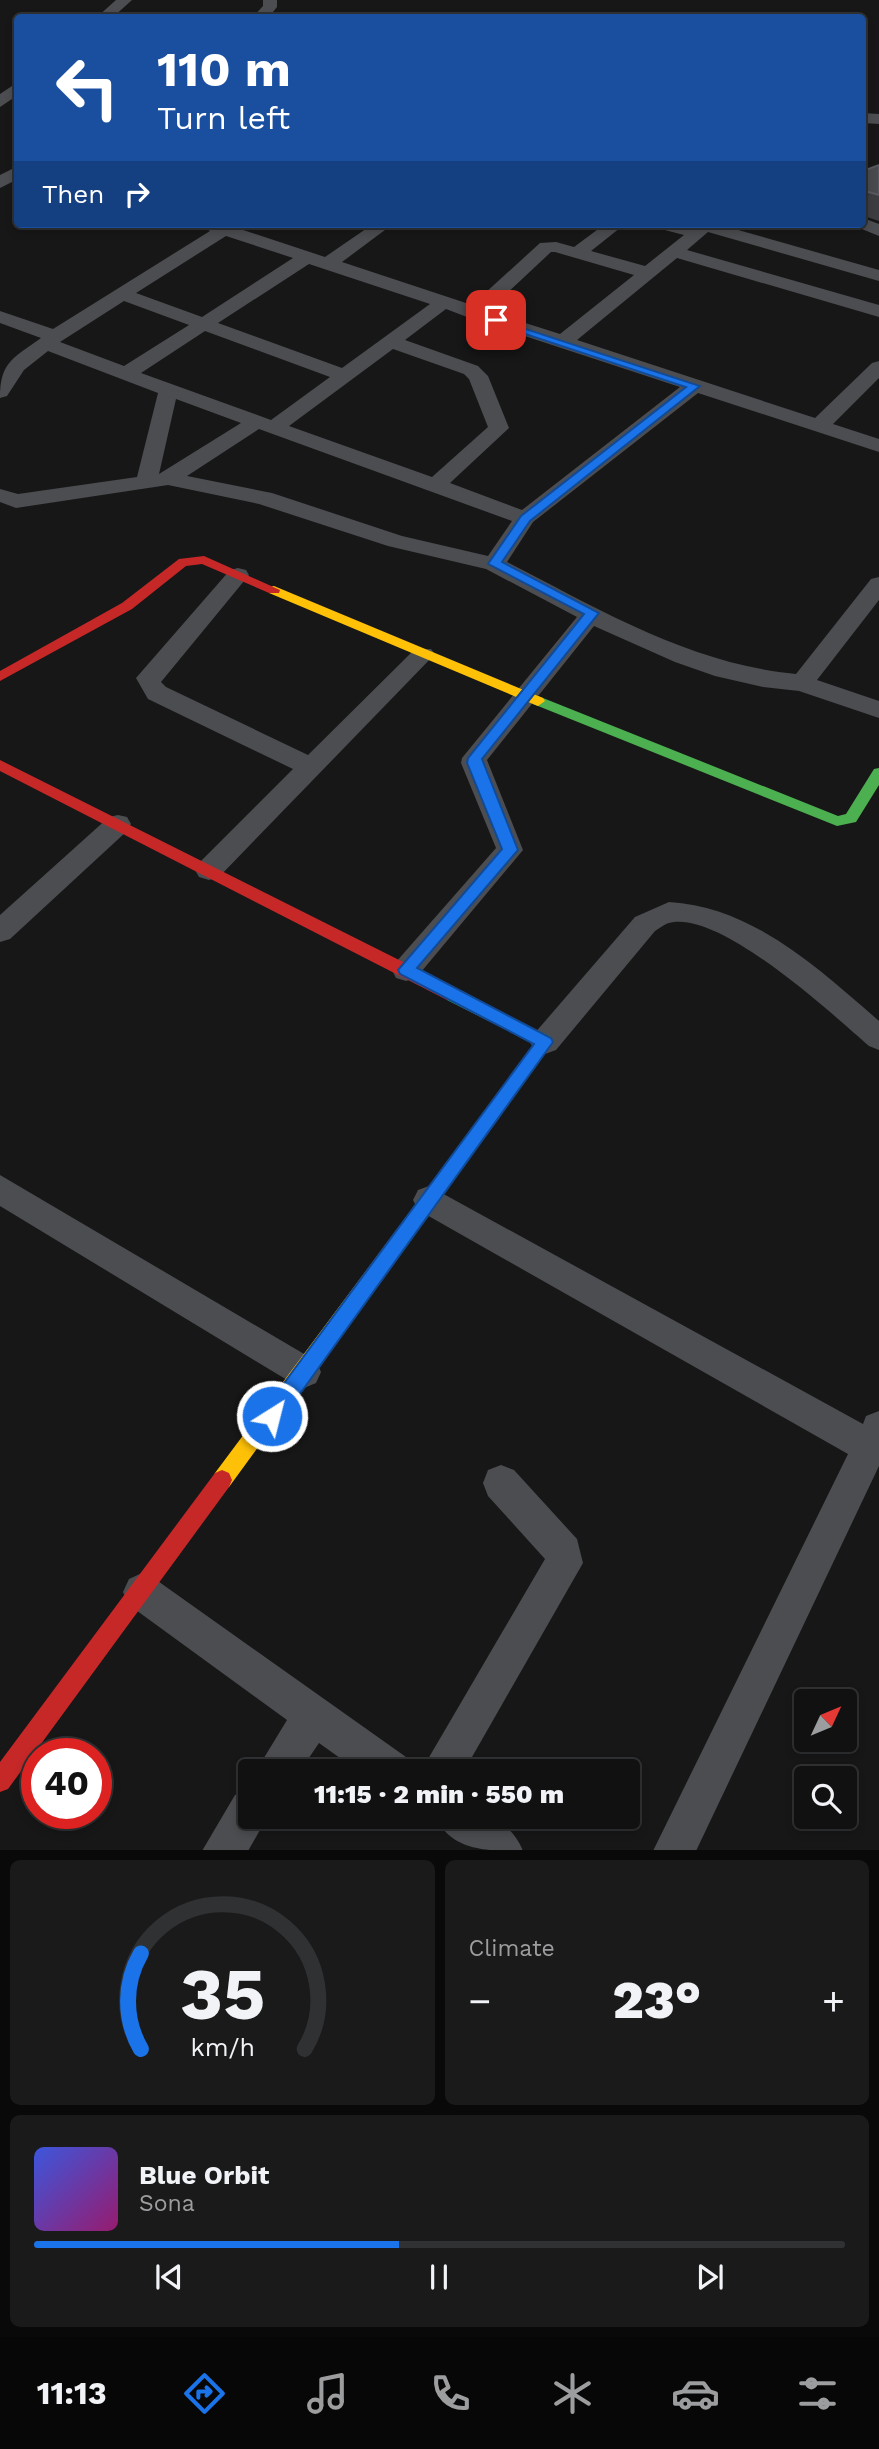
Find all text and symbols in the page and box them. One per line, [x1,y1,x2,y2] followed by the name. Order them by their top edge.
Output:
[157,40,291,98] text: 110 m
[42,42,133,133] icon: left
[157,99,290,137] text: Turn left
[118,175,156,213] icon: right
[42,179,104,209] text: Then
[466,290,526,350] pin
[477,301,515,339] icon: arrive
[235,1379,309,1453] position arrow
[794,1689,858,1752] north arrow
[794,1689,857,1829] map controls
[21,1738,112,1829] speed limit sign: 40
[794,1766,857,1829] button: search
[314,1779,564,1809] text: 11:15 · 2 min · 550 m
[469,1935,555,1962] text: Climate
[179,1951,265,2037] text: 35
[612,1970,701,2031] text: 23°
[469,1979,491,2023] text: −
[822,1979,845,2023] text: +
[190,2032,254,2061] text: km/h
[139,2160,269,2190] text: Blue Orbit
[139,2190,195,2217] text: Sona
[150,2258,188,2296] icon: previous
[420,2258,458,2296] icon: pause
[691,2258,729,2296] icon: next
[180,2369,229,2418] icon: directions
[303,2369,352,2418] icon: music
[426,2369,475,2418] icon: phone
[548,2369,597,2418] icon: climate
[671,2369,720,2418] icon: car
[793,2369,842,2418] icon: filters
[37,2374,107,2412] text: 11:13

